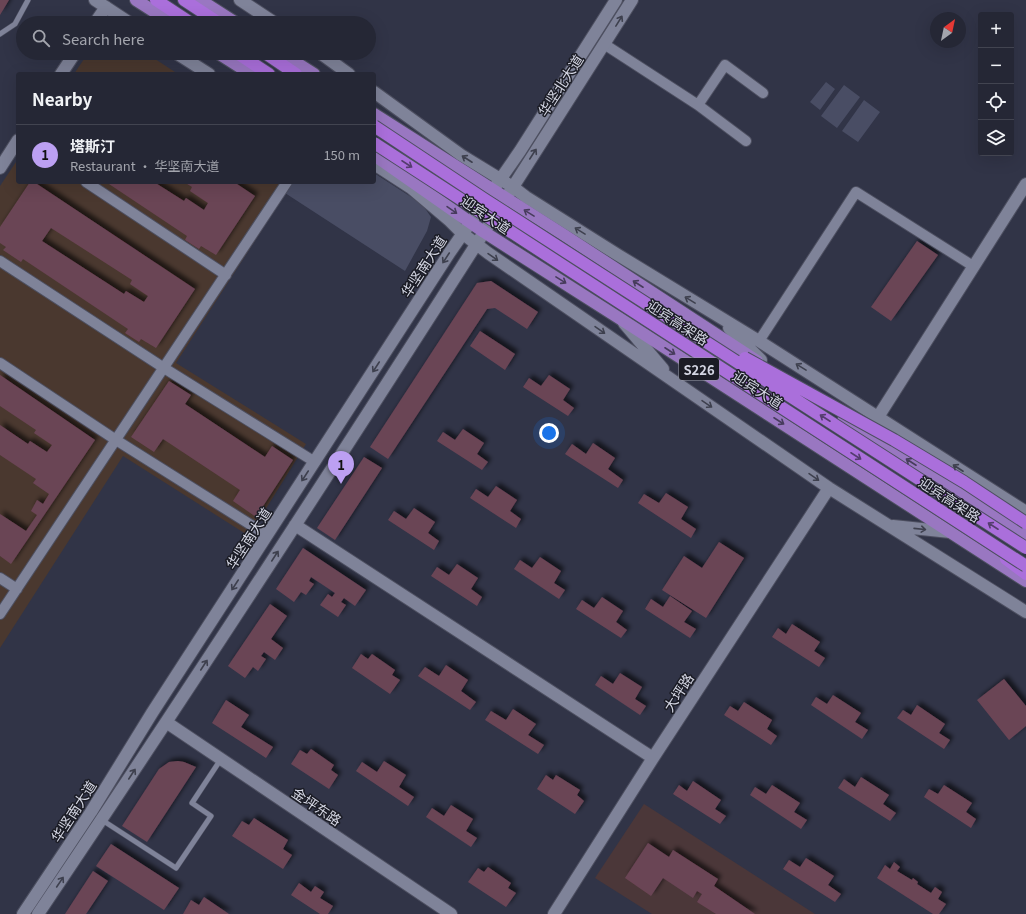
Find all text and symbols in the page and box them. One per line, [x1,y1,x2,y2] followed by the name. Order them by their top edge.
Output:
[930,12,966,48] north arrow
[978,12,1014,156] map controls
[978,12,1014,48] button: +
[615,15,623,27] one-way arrow
[16,16,376,60] search box
[30,27,52,49] icon: search
[62,28,144,49] text: Search here
[978,48,1014,84] button: −
[533,50,587,120] street label: 华坚北大道
[978,84,1014,120] button: locate
[32,86,92,111] text: Nearby
[978,120,1014,156] button: layers
[70,135,115,156] text: 塔斯汀
[41,145,49,164] text: 1
[323,145,360,164] text: 150 m
[530,148,538,160] one-way arrow
[462,155,473,163] one-way arrow
[70,156,219,175] text: Restaurant · 华坚南大道
[401,160,412,168] one-way arrow
[457,190,515,238] street label: 迎宾大道
[446,206,457,214] one-way arrow
[524,209,535,217] one-way arrow
[574,227,586,235] one-way arrow
[396,231,450,301] street label: 华坚南大道
[442,252,450,263] one-way arrow
[487,253,498,261] one-way arrow
[555,277,567,285] one-way arrow
[632,279,644,287] one-way arrow
[643,295,713,349] street label: 迎宾高架路
[684,295,696,303] one-way arrow
[594,326,605,334] one-way arrow
[664,347,676,355] one-way arrow
[679,358,719,380] road number: S226
[372,361,380,372] one-way arrow
[795,363,807,371] one-way arrow
[729,365,787,413] street label: 迎宾大道
[701,400,712,408] one-way arrow
[820,414,831,422] one-way arrow
[774,417,785,426] one-way arrow
[539,423,559,443] your location
[328,451,354,484] pin: 1
[850,452,861,460] one-way arrow
[905,457,917,465] one-way arrow
[953,464,964,472] one-way arrow
[301,470,309,482] one-way arrow
[915,472,985,526] street label: 迎宾高架路
[809,473,820,481] one-way arrow
[221,503,275,573] street label: 华坚南大道
[987,522,999,530] one-way arrow
[913,525,926,532] one-way arrow
[271,550,279,562] one-way arrow
[230,579,238,591] one-way arrow
[200,659,208,671] one-way arrow
[658,669,698,715] street label: 大坪路
[128,768,137,779] one-way arrow
[46,776,100,846] street label: 华坚南大道
[288,782,346,830] street label: 金坪东路
[56,876,64,887] one-way arrow

